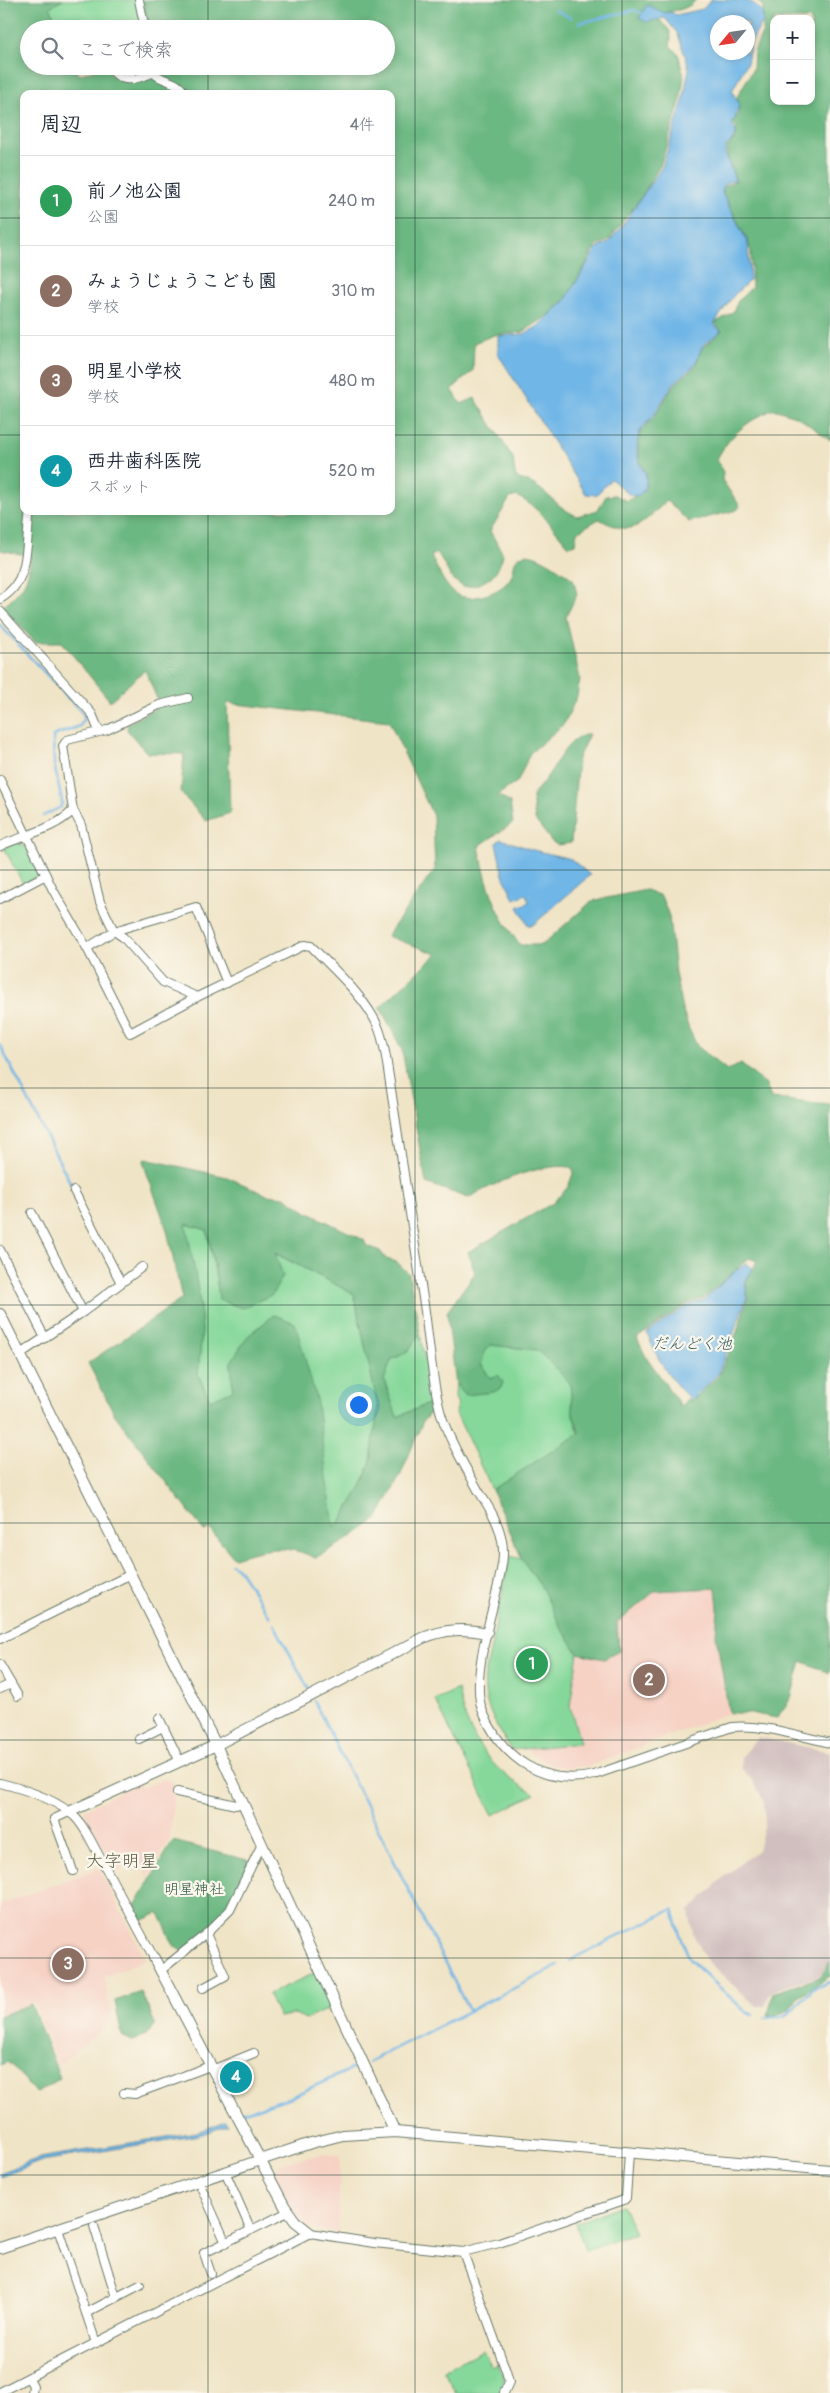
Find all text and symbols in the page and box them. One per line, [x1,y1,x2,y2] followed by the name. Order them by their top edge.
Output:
[710,15,755,60] north arrow
[770,15,815,105] map controls
[770,15,815,60] button: +
[20,20,395,75] search box
[38,34,66,62] icon: search
[78,38,173,62] text: ここで検索
[770,60,815,105] button: −
[40,111,82,138] text: 周辺
[350,115,375,135] text: 4件
[87,179,182,203] text: 前ノ池公園
[53,191,59,211] text: 1
[328,191,375,211] text: 240 m
[87,207,119,227] text: 公園
[87,269,277,293] text: みょうじょうこども園
[52,281,60,301] text: 2
[331,281,375,301] text: 310 m
[87,297,119,317] text: 学校
[87,359,182,383] text: 明星小学校
[52,371,60,391] text: 3
[329,371,375,391] text: 480 m
[87,387,119,407] text: 学校
[87,449,201,473] text: 西井歯科医院
[51,461,61,481] text: 4
[329,461,375,481] text: 520 m
[87,477,151,497] text: スポット
[652,1334,733,1354] water label: だんどく池
[346,1392,372,1418] your location
[516,1645,548,1683] pin: 1
[633,1661,665,1699] pin: 2
[86,1850,158,1873] district label: 大字明星
[164,1880,224,1899] park label: 明星神社
[52,1945,84,1983] pin: 3
[220,2058,252,2096] pin: 4

